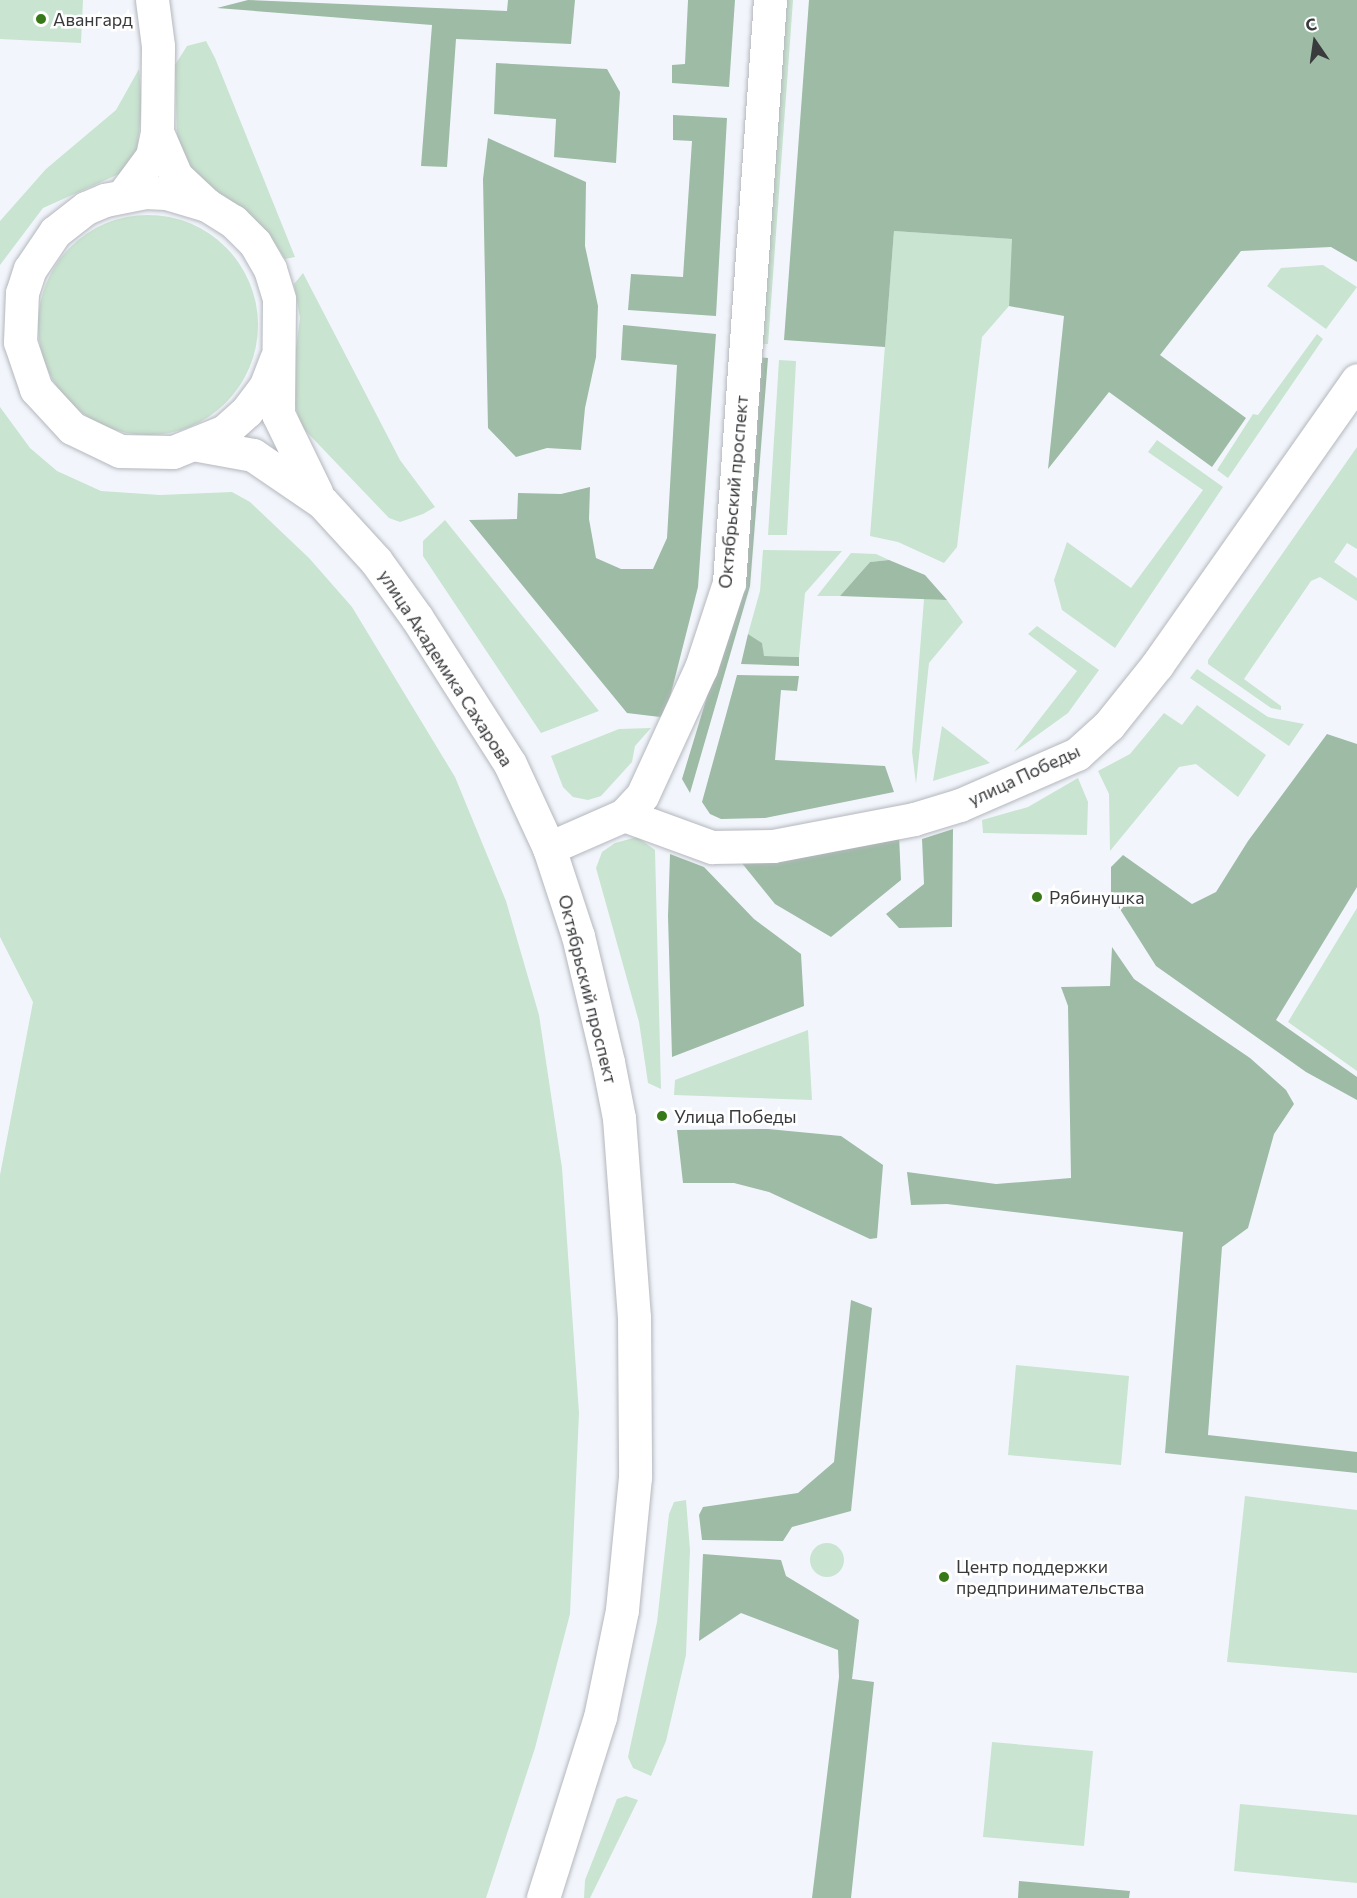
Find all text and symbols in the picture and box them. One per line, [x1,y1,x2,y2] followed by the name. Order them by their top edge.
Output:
[53,8,133,30] place label: Авангард
[34,12,48,26] marker: Авангард
[1285,12,1345,72] north arrow
[1303,13,1318,34] text: С
[714,395,752,589] street label: Октябрьский проспект
[374,566,518,770] street label: улица Академика Сахарова
[965,740,1083,810] street label: улица Победы
[1049,886,1144,908] place label: Рябинушка
[1030,890,1044,904] marker: Рябинушка
[554,892,622,1086] street label: Октябрьский проспект
[674,1105,797,1127] place label: Улица Победы
[655,1109,669,1123] marker: Улица Победы
[956,1556,1144,1598] place label: Центр поддержки предпринимательства
[937,1570,951,1584] marker: Центр поддержки предпринимательства

